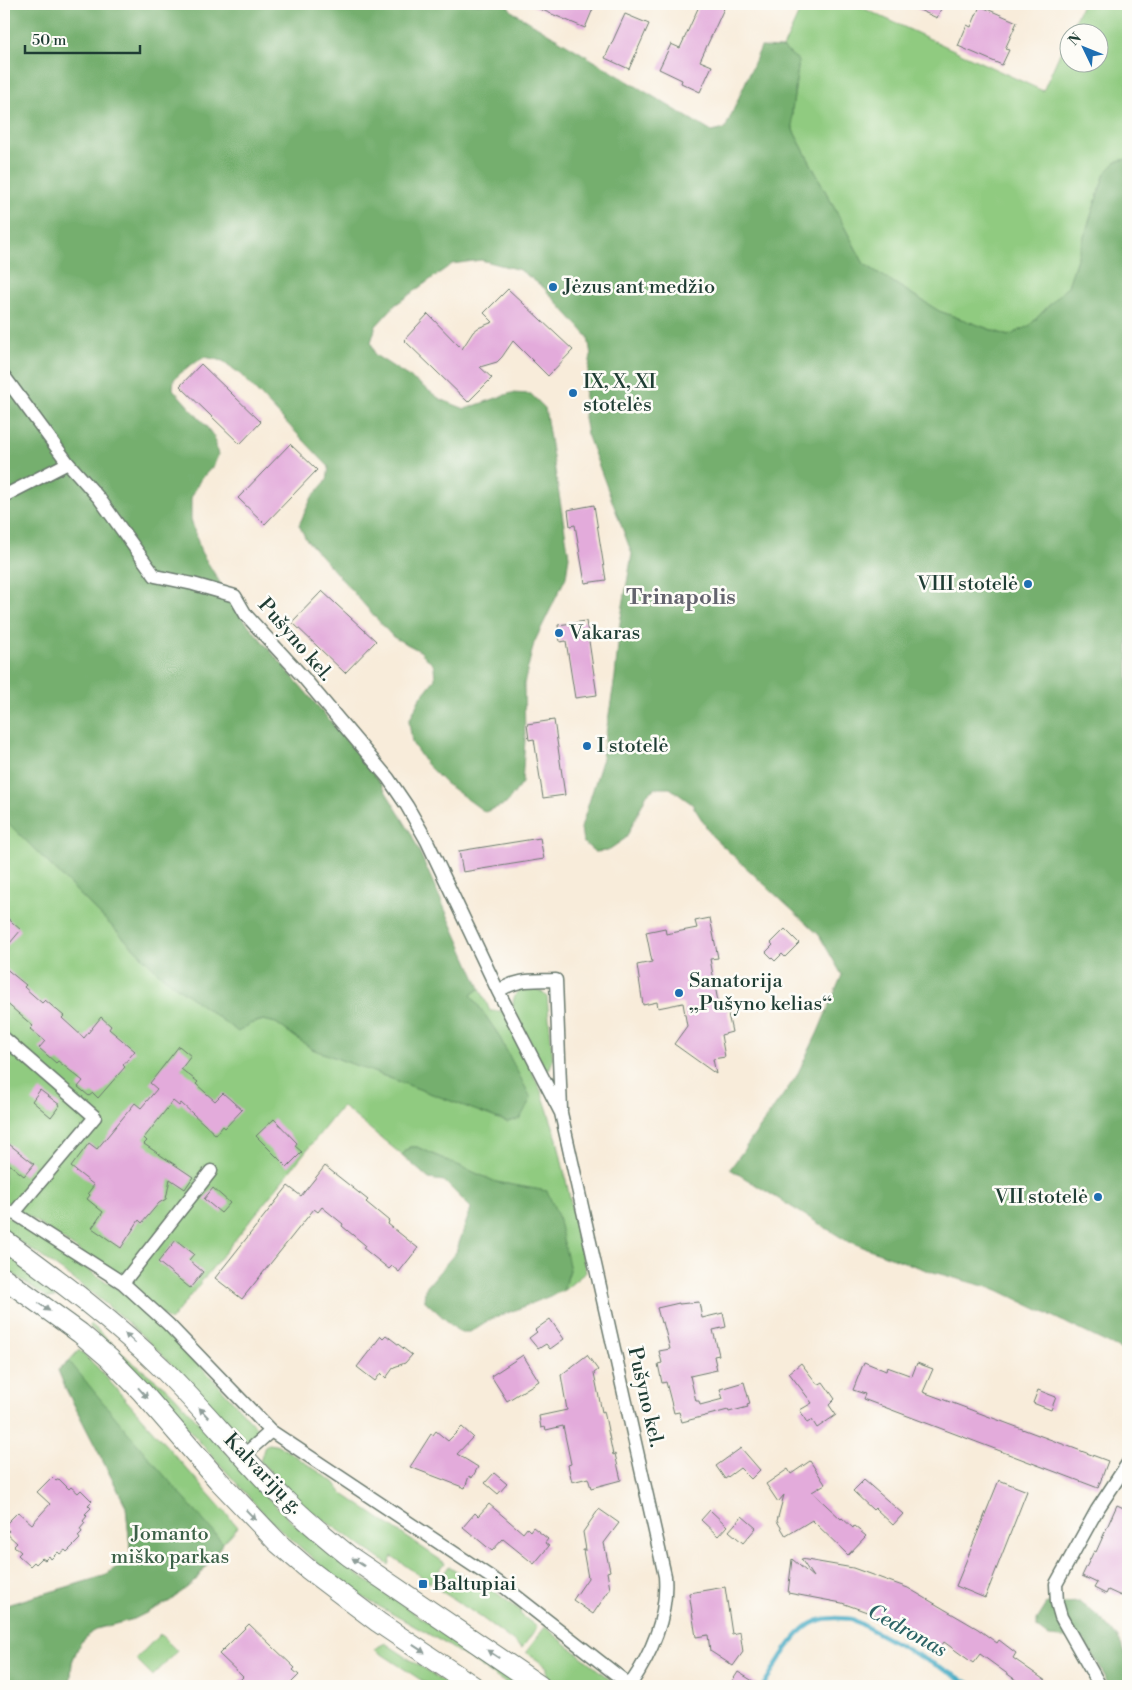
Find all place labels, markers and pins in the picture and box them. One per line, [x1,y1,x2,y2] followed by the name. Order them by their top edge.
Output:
[562,275,715,300] place label: Jėzus ant medžio
[547,281,559,293] marker: Jėzus ant medžio
[583,370,657,418] place label: IX, X, XI stotelės
[567,387,579,399] marker: IX, X, XI stotelės
[916,572,1018,597] place label: VIII stotelė
[1022,578,1034,590] marker: VIII stotelė
[568,621,640,646] place label: Vakaras
[553,627,565,639] marker: Vakaras
[597,734,669,759] place label: I stotelė
[581,740,593,752] marker: I stotelė
[689,969,832,1017] place label: Sanatorija „Pušyno kelias“
[673,987,685,999] marker: Sanatorija „Pušyno kelias“
[994,1185,1088,1210] place label: VII stotelė
[1092,1191,1104,1203] marker: VII stotelė
[432,1572,517,1597] place label: Baltupiai
[417,1578,429,1590] marker: Baltupiai

